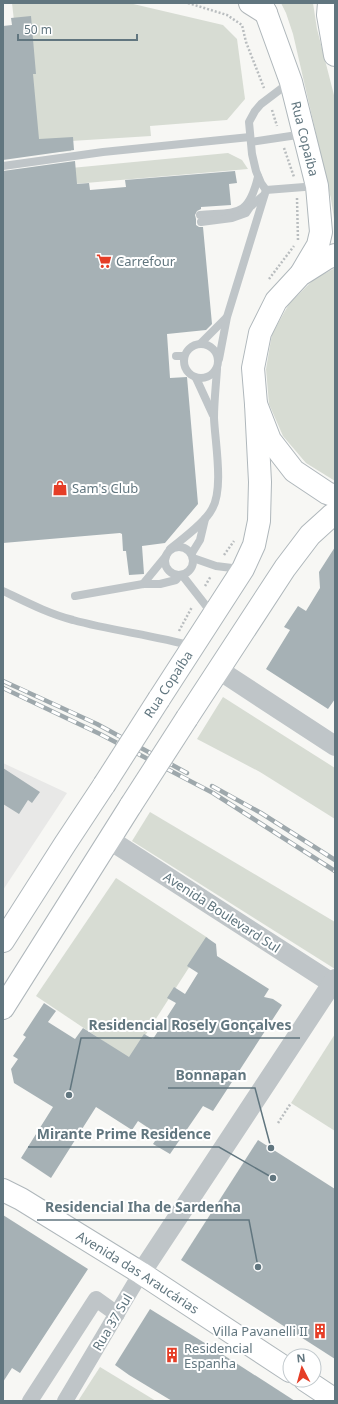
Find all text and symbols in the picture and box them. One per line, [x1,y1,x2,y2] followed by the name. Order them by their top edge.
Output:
[18,16,137,42] scale bar
[24,21,52,38] text: 50 m
[287,99,323,178] street label: Rua Copaíba
[95,252,113,270] supermarket icon: Carrefour
[116,252,176,270] place label: Carrefour
[51,479,69,497] shop icon: Sam's Club
[72,479,138,497] place label: Sam's Club
[140,647,196,721] street label: Rua Copaíba
[160,867,284,957] street label: Avenida Boulevard Sul
[81,1012,300,1038] callout: Residencial Rosely Gonçalves
[89,1015,291,1034] text: Residencial Rosely Gonçalves
[168,1062,255,1088] callout: Bonnapan
[176,1065,246,1084] text: Bonnapan
[28,1121,219,1147] callout: Mirante Prime Residence
[37,1124,211,1143] text: Mirante Prime Residence
[37,1194,249,1220] callout: Residencial Iha de Sardenha
[45,1197,241,1216] text: Residencial Iha de Sardenha
[73,1226,203,1318] street label: Avenida das Araucárias
[88,1290,136,1354] street label: Rua 37 Sul
[213,1322,308,1340] place label: Villa Pavanelli II
[311,1322,329,1340] building icon: Villa Pavanelli II
[184,1339,253,1372] place label: Residencial Espanha
[163,1346,181,1364] building icon: Residencial Espanha
[282,1348,322,1388] north arrow
[296,1350,306,1365] text: N

